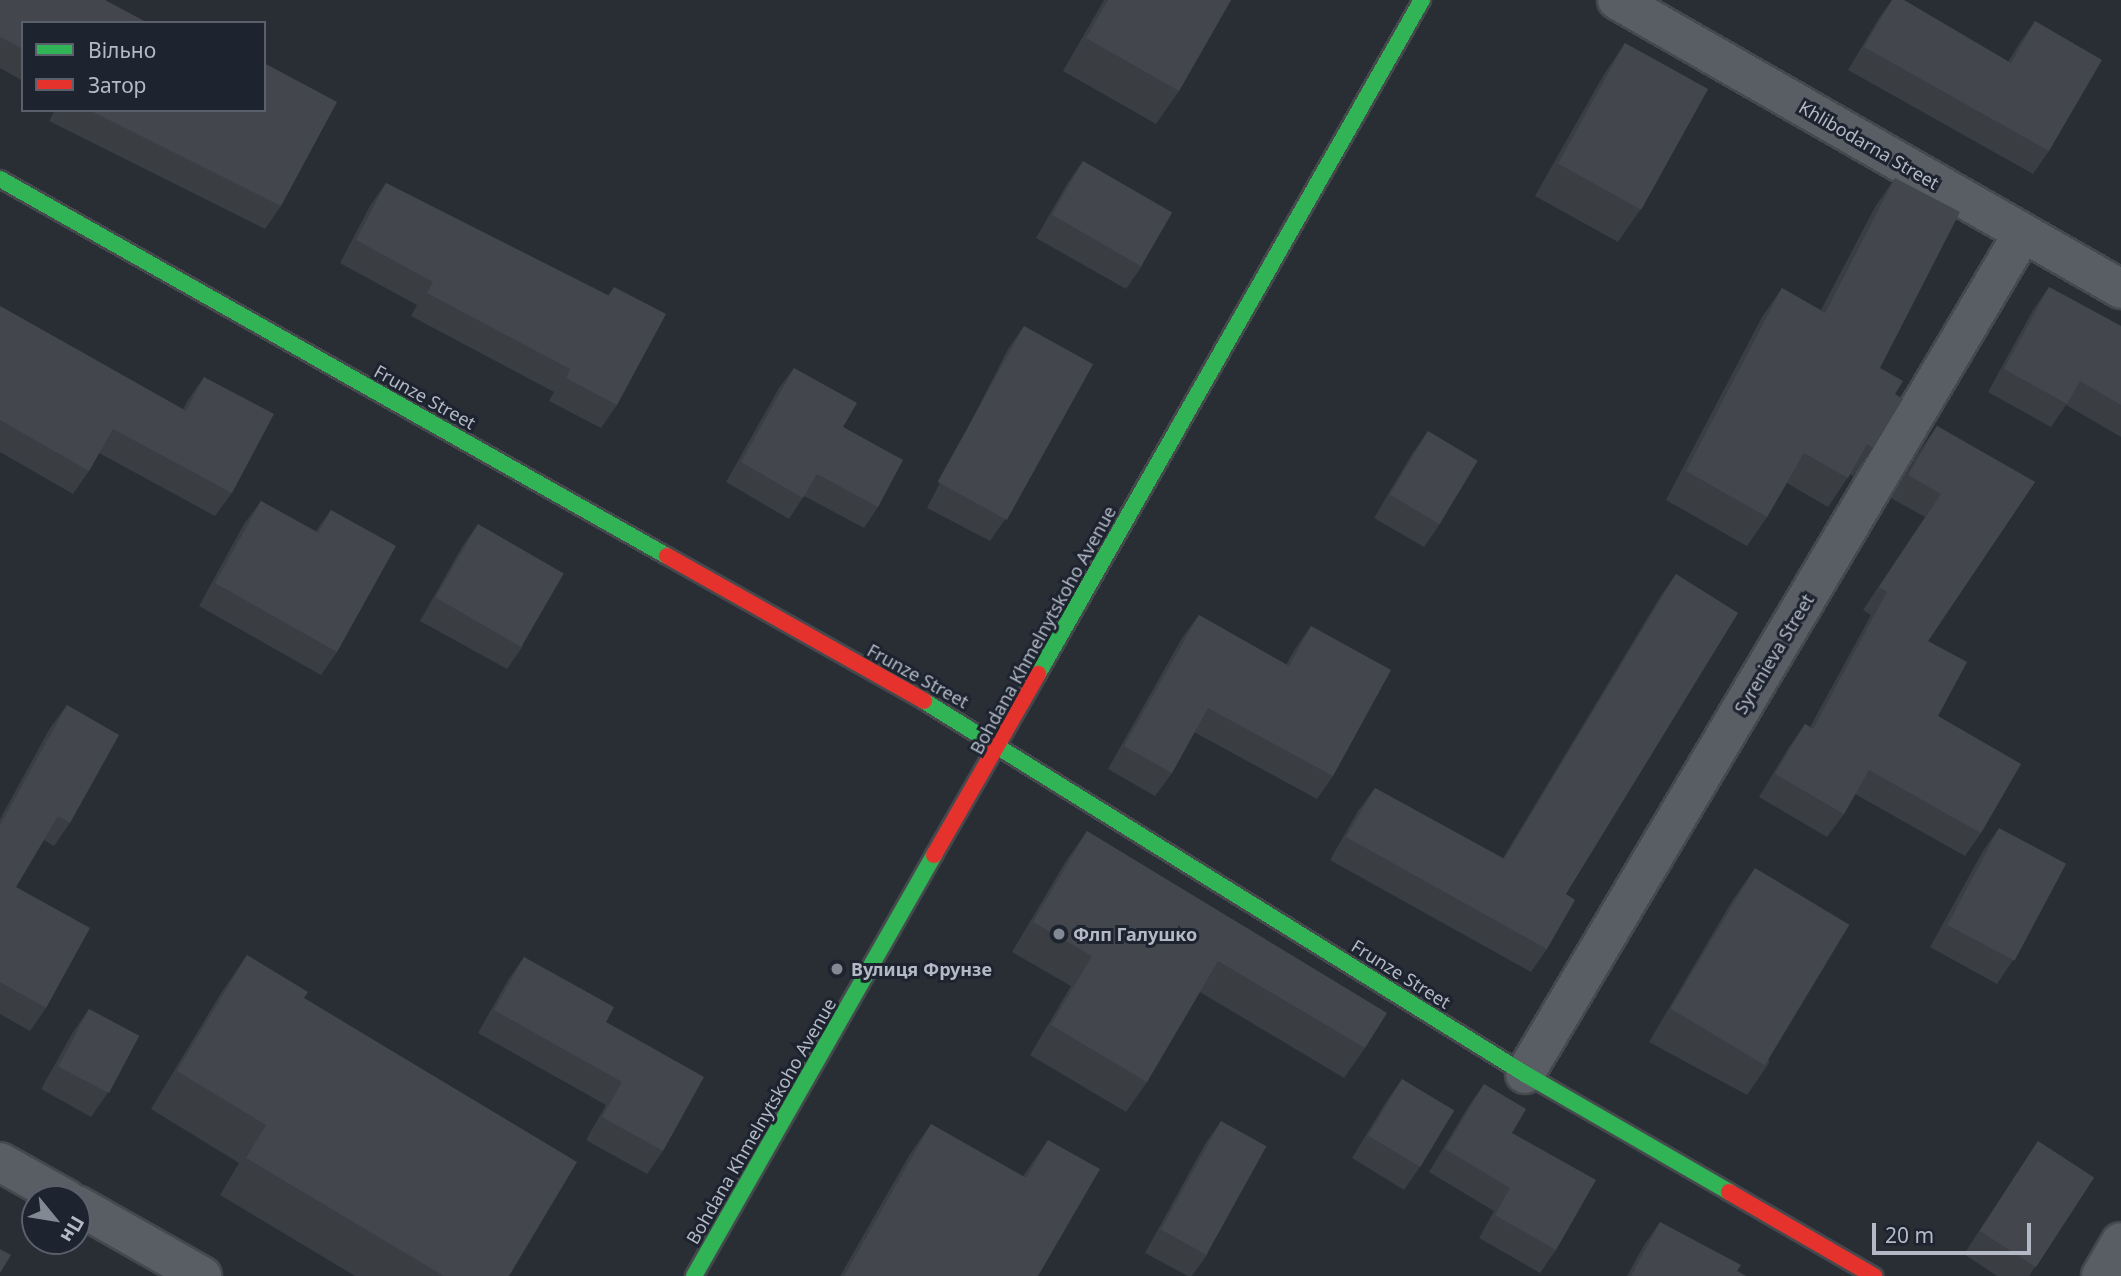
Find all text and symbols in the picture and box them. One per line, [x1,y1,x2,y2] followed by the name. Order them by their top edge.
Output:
[21,21,266,112] legend
[88,36,156,64] text: Вільно
[88,71,146,99] text: Затор
[1795,96,1943,194] street label: Khlibodarna Street
[371,360,479,434] street label: Frunze Street
[966,502,1120,758] street label: Bohdana Khmelnytskoho Avenue
[1730,590,1818,718] street label: Syrenieva Street
[864,639,972,713] street label: Frunze Street
[1073,923,1197,945] place label: Флп Галушко
[1051,926,1067,942] marker: Флп Галушко
[1348,935,1454,1013] street label: Frunze Street
[851,958,992,980] place label: Вулиця Фрунзе
[829,961,845,977] marker: Вулиця Фрунзе
[682,994,840,1248] street label: Bohdana Khmelnytskoho Avenue
[21,1185,91,1255] north arrow
[1876,1210,2035,1254] scale bar
[54,1211,90,1248] text: Пн
[1885,1221,1934,1249] text: 20 m

